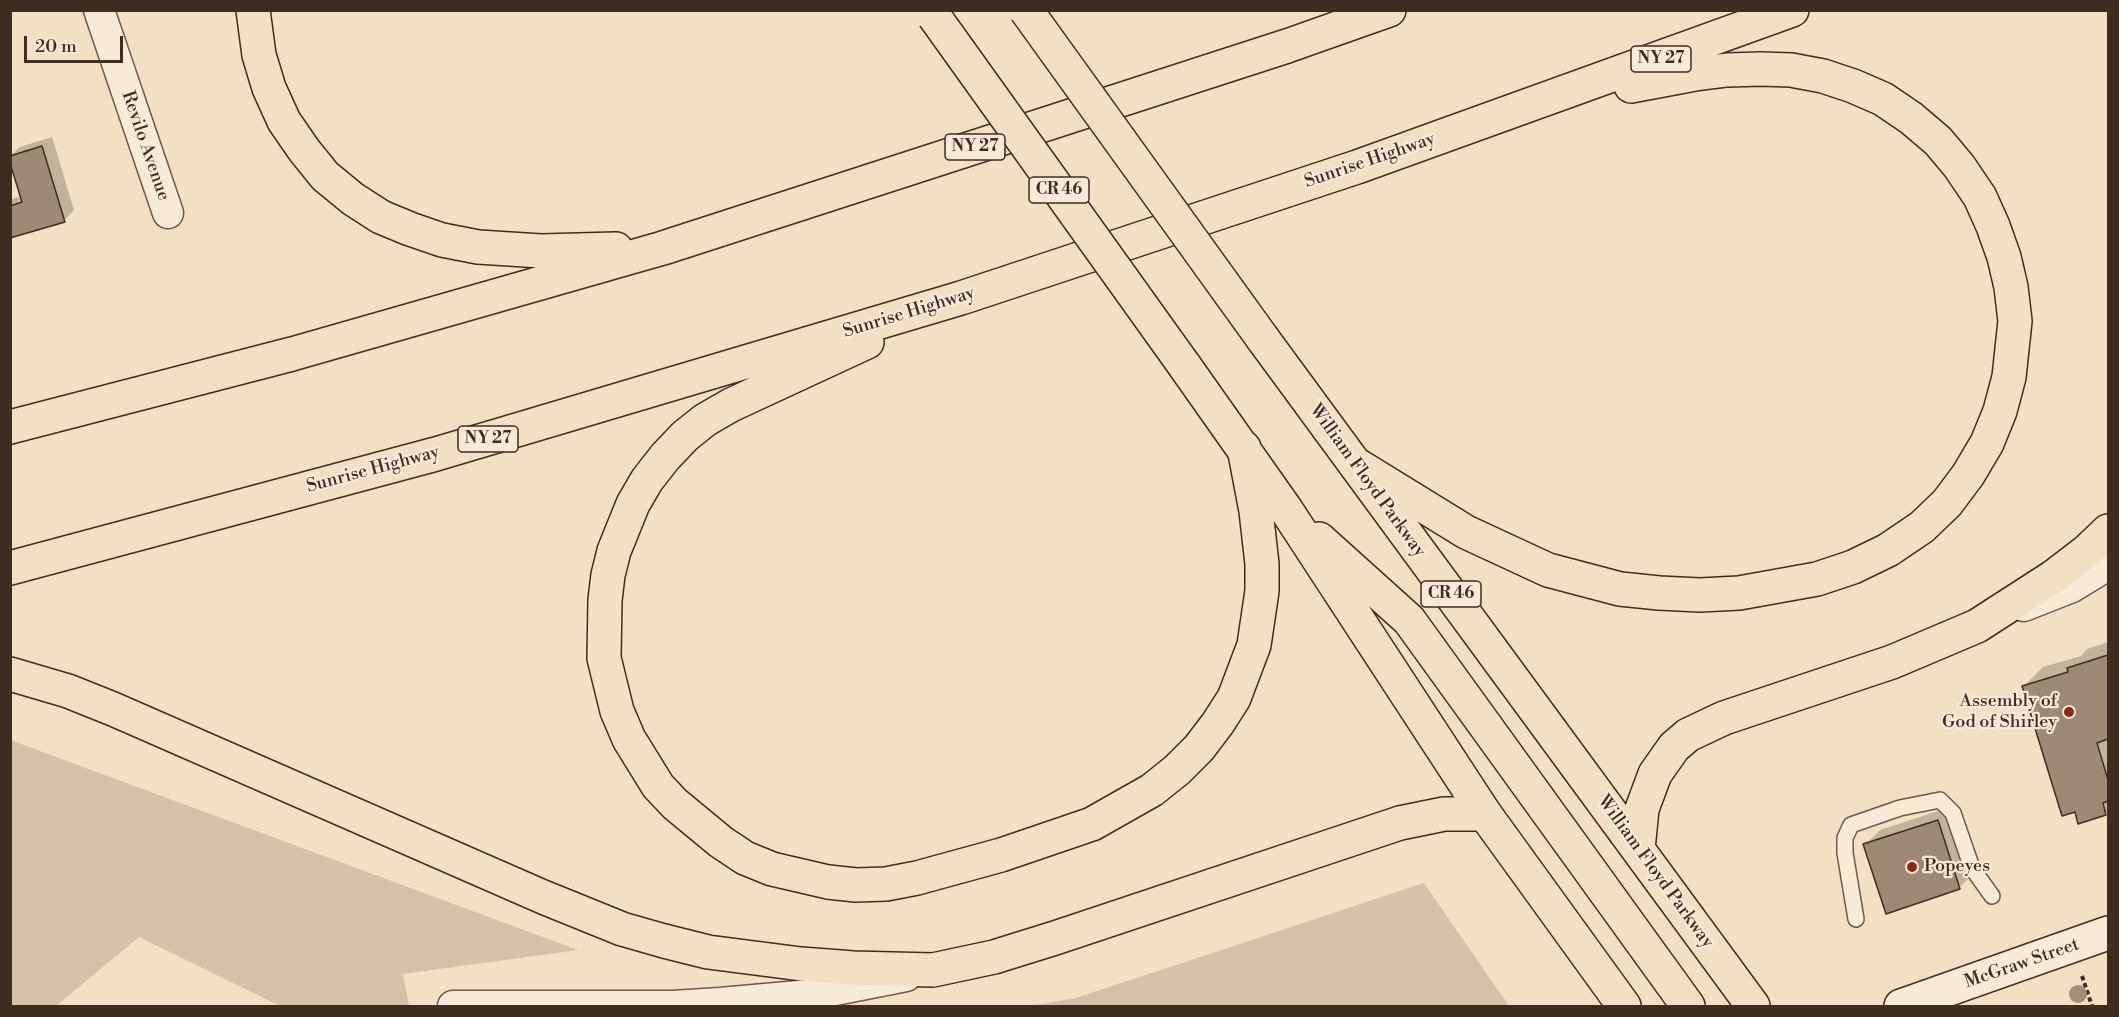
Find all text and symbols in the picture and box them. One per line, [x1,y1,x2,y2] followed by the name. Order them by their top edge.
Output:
[27,24,126,62] scale bar
[35,35,77,58] text: 20 m
[1631,46,1691,72] road number: NY 27
[116,88,174,204] street label: Revilo Avenue
[1302,129,1438,193] street label: Sunrise Highway
[945,134,1005,160] road number: NY 27
[1029,177,1089,203] road number: CR 46
[841,283,977,343] street label: Sunrise Highway
[1304,400,1430,562] street label: William Floyd Parkway
[458,426,518,452] road number: NY 27
[304,442,442,498] street label: Sunrise Highway
[1421,581,1481,607] road number: CR 46
[1942,691,2057,734] place label: Assembly of God of Shirley
[2062,705,2076,719] marker: Assembly of God of Shirley
[1592,791,1718,953] street label: William Floyd Parkway
[1924,856,1990,878] place label: Popeyes
[1905,860,1919,874] marker: Popeyes
[1962,934,2082,994] street label: McGraw Street

